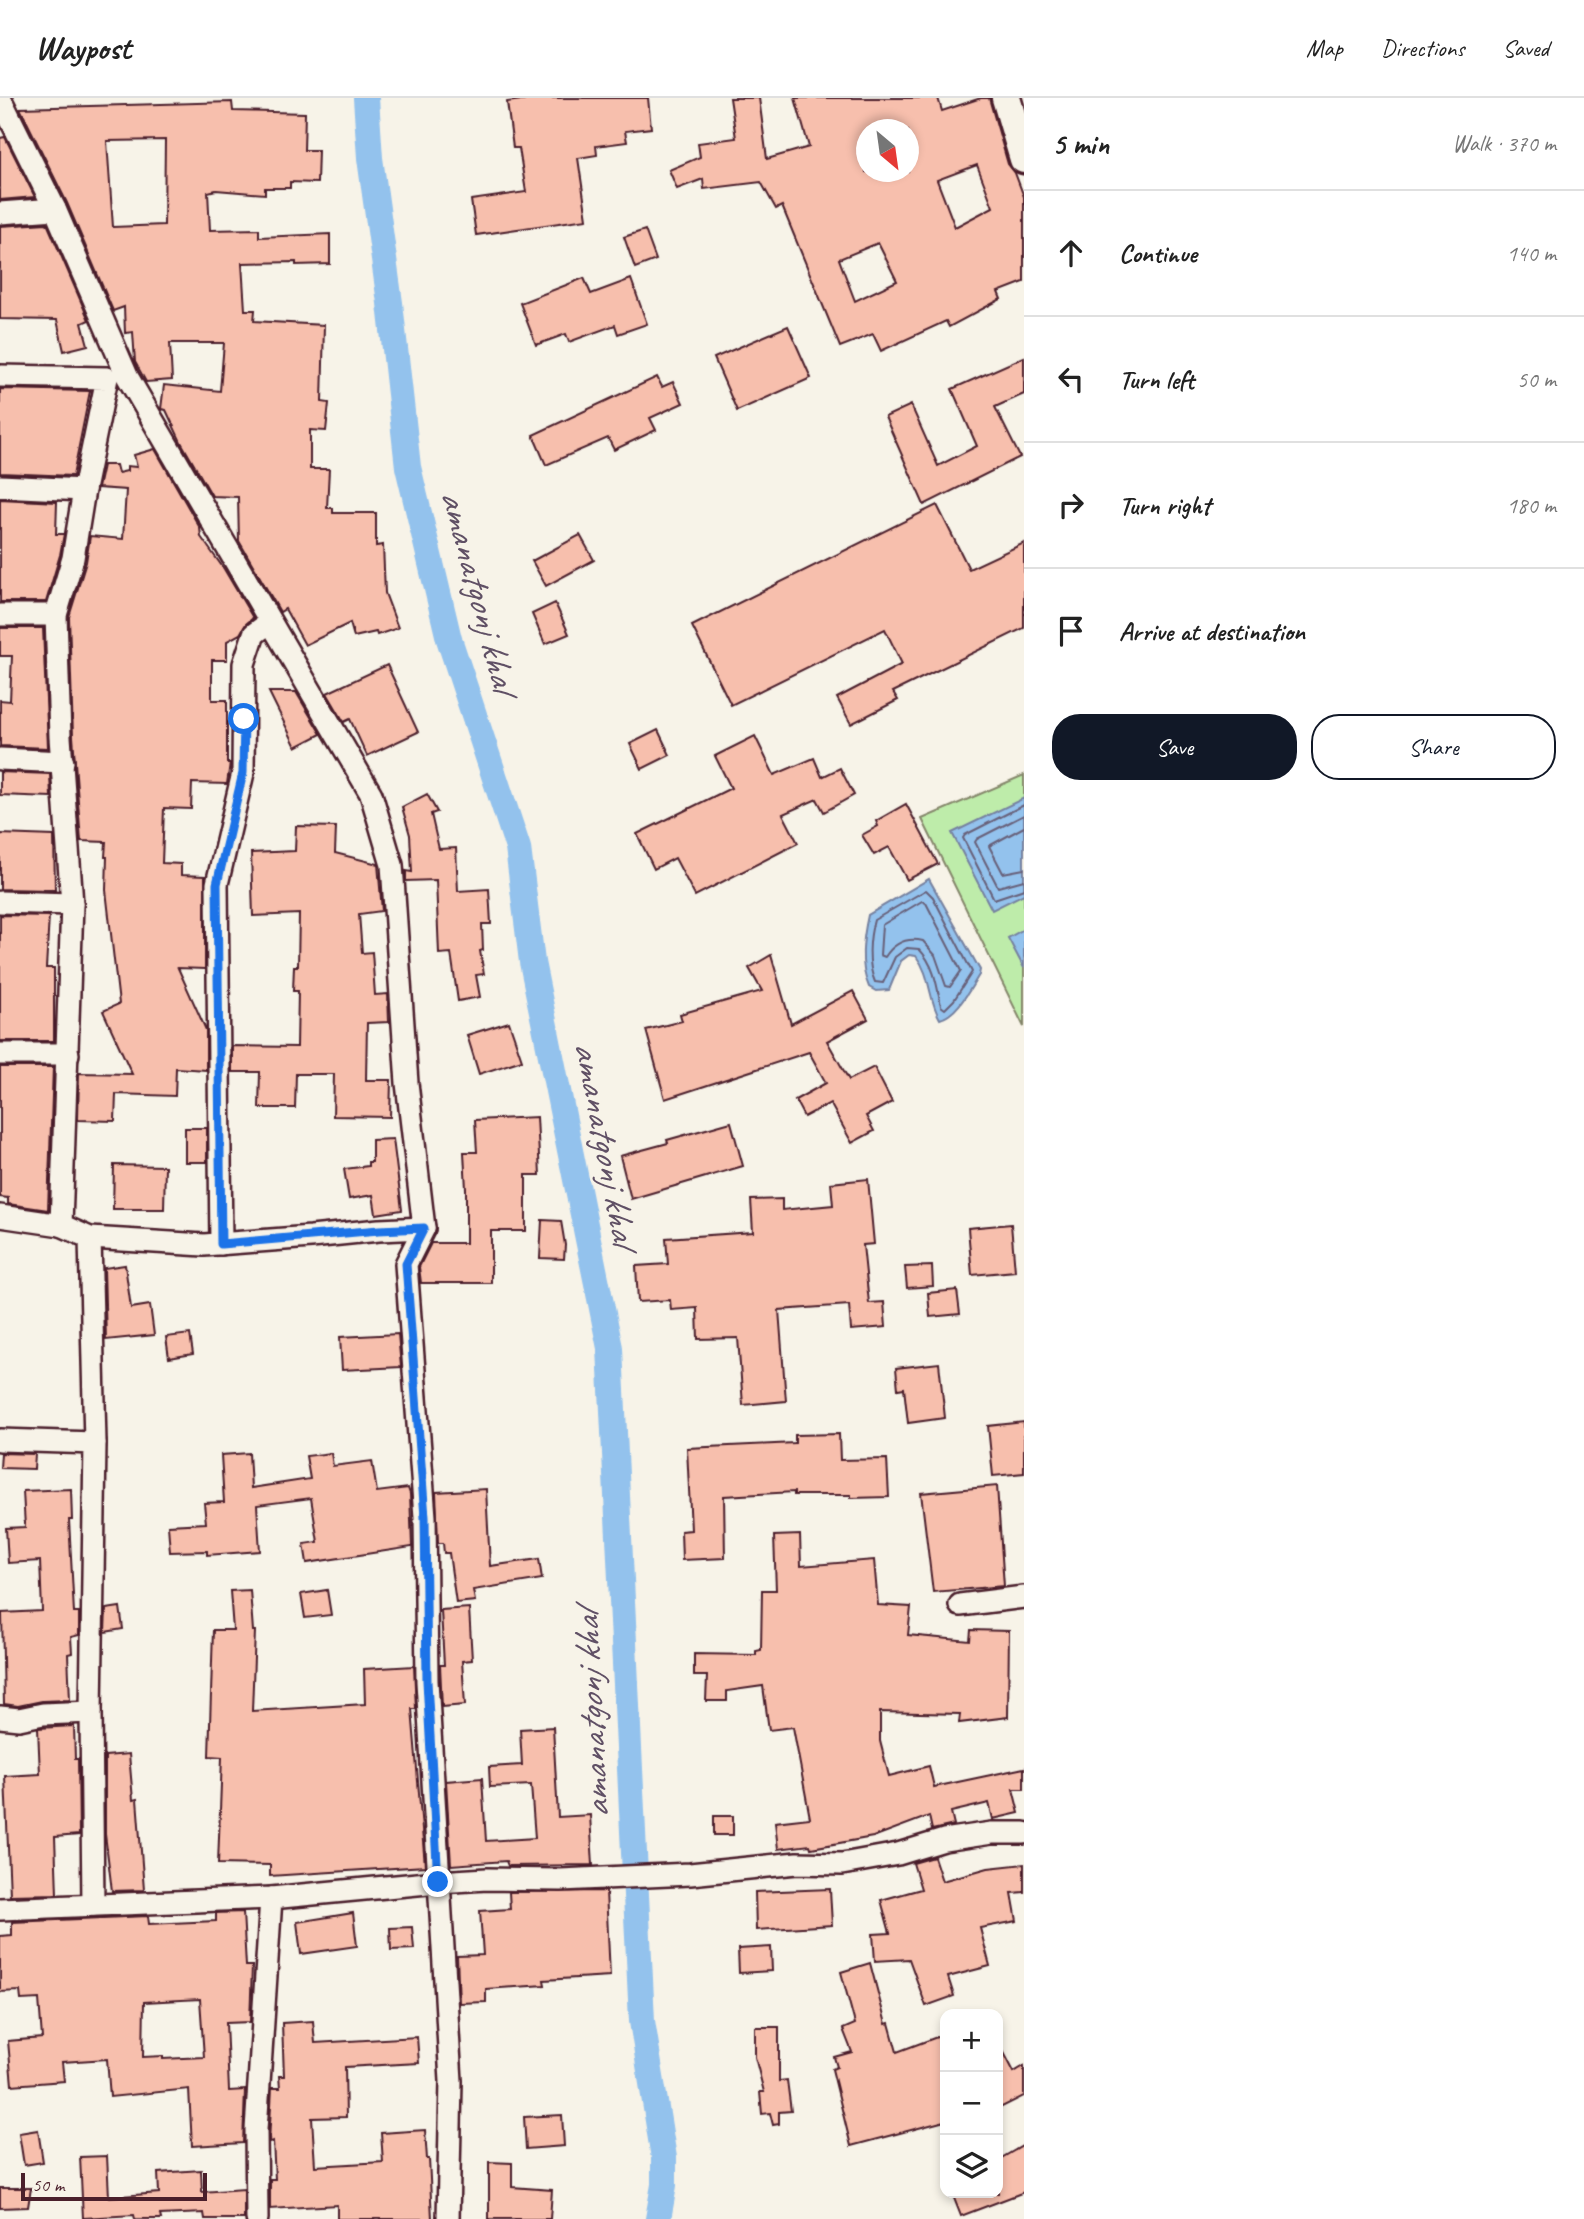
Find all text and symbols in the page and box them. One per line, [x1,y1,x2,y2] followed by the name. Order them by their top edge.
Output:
[35,27,131,69] text: Waypost
[1306,33,1343,63] text: Map
[1381,33,1464,63] text: Directions
[1502,33,1549,63] text: Saved
[856,119,919,182] north arrow
[1052,125,1109,163] text: 5 min
[1452,129,1556,158] text: Walk · 370 m
[1052,234,1090,272] icon: ahead
[1119,237,1197,270] text: Continue
[1507,239,1556,268] text: 140 m
[1052,360,1090,398] icon: left
[1119,363,1194,396] text: Turn left
[1517,365,1556,394] text: 50 m
[430,484,531,707] water label: amanatgonj khal
[1052,486,1090,524] icon: right
[1119,489,1210,522] text: Turn right
[1507,491,1556,520] text: 180 m
[1052,612,1090,650] icon: arrive
[1119,615,1305,648] text: Arrive at destination
[228,703,259,734] route start
[1052,714,1297,780] button: Save
[1311,714,1556,780] button: Share
[563,1037,651,1260] water label: amanatgonj khal
[562,1599,620,1819] water label: amanatgonj khal
[422,1866,453,1897] route end
[940,2009,1003,2198] map controls
[940,2009,1003,2072] button: +
[940,2072,1003,2135] button: −
[940,2135,1003,2198] button: layers
[21,2170,206,2202] scale bar
[32,2173,64,2197] text: 50 m

